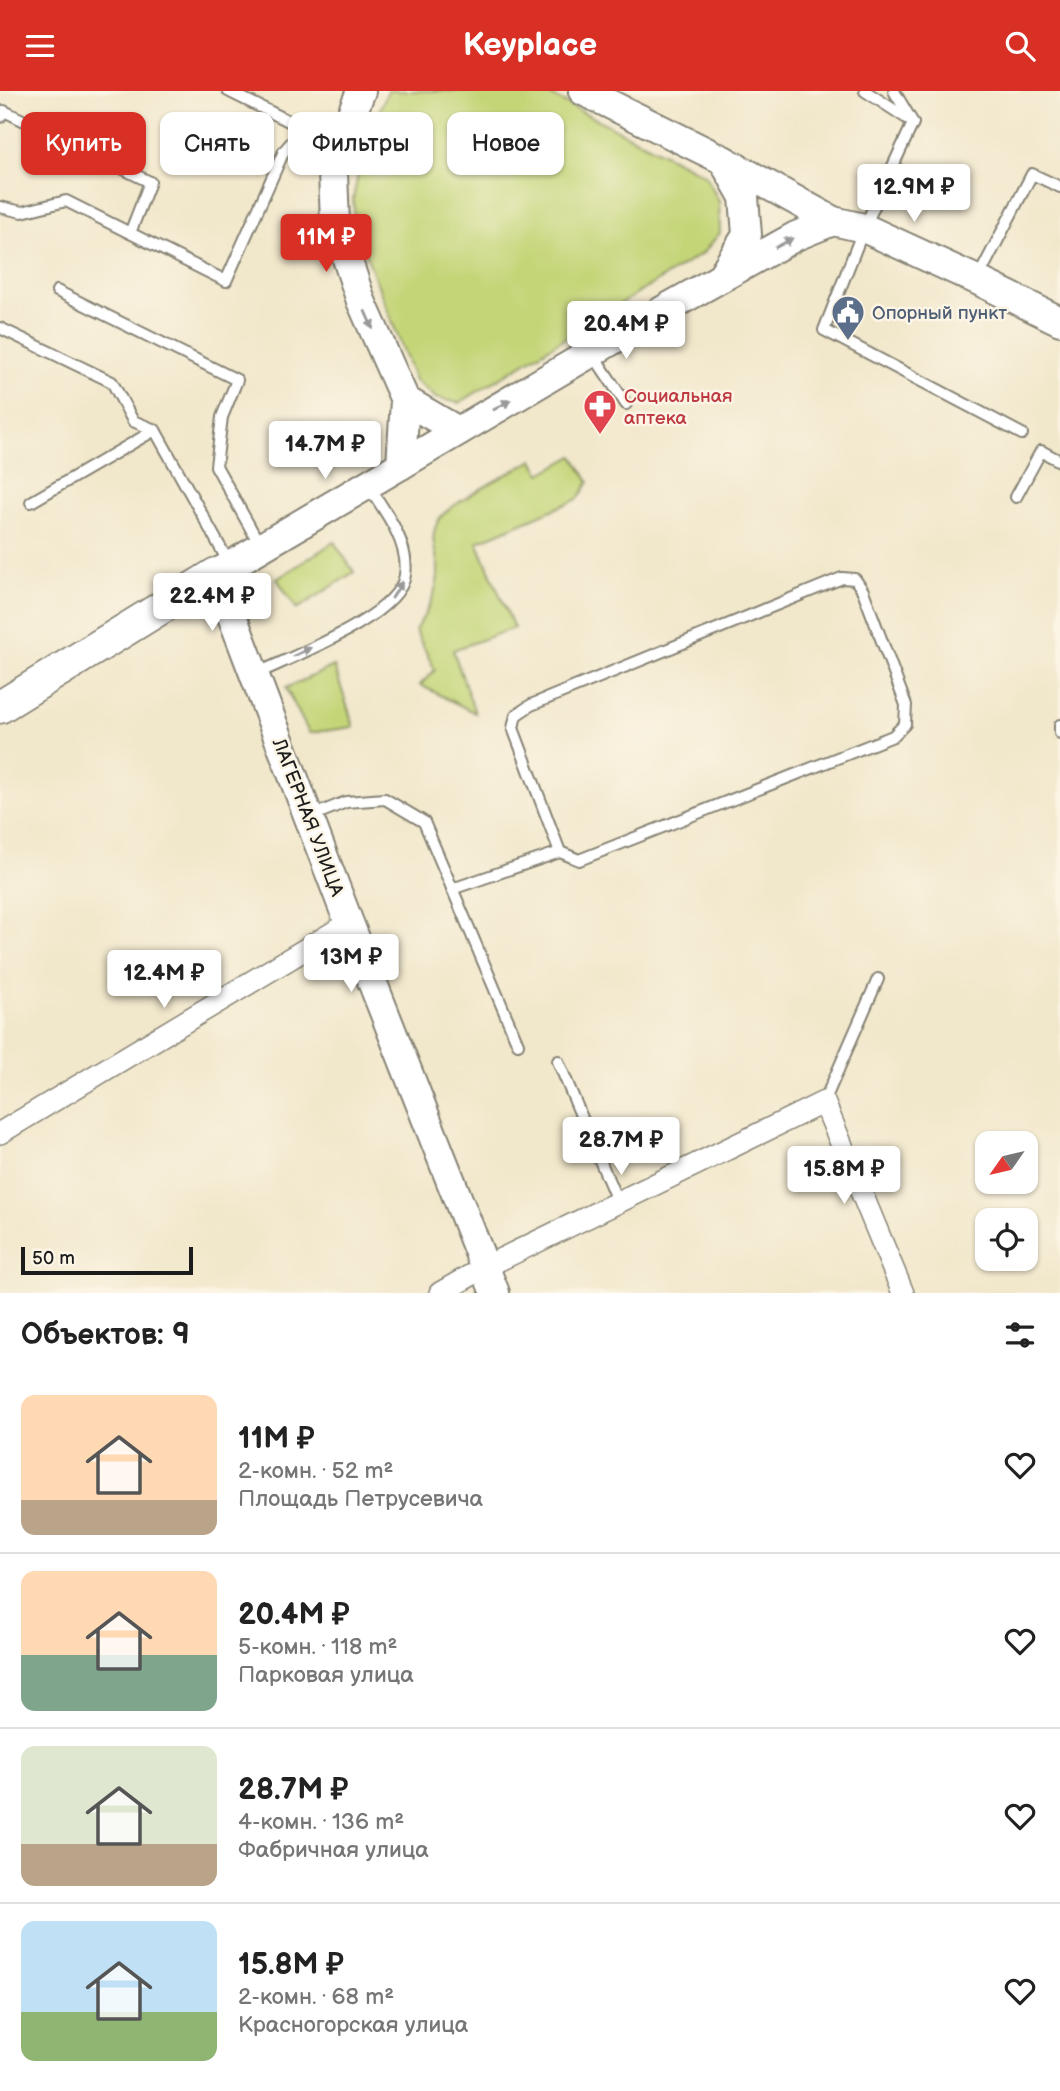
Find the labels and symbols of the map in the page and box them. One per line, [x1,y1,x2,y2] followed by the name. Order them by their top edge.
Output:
[849,165,979,224] pin: 12.9M ₽
[277,215,375,274] pin: 11M ₽
[775,237,794,249] one-way arrow
[829,293,867,342] public building icon: Опорный пункт
[561,301,691,361] pin: 20.4M ₽
[872,302,1007,325] place label: Опорный пункт
[363,310,375,330] one-way arrow
[624,385,733,430] place label: Социальная аптека
[581,387,619,436] pharmacy icon: Социальная аптека
[493,399,512,411] one-way arrow
[260,421,390,481] pin: 14.7M ₽
[147,573,277,633] pin: 22.4M ₽
[391,580,404,600] one-way arrow
[292,646,312,658] one-way arrow
[267,734,348,900] street label: ЛАГЕРНАЯ УЛИЦА
[302,935,400,994] pin: 13M ₽
[99,951,229,1010] pin: 12.4M ₽
[556,1117,686,1177] pin: 28.7M ₽
[975,1131,1038,1193] north arrow
[779,1147,909,1206] pin: 15.8M ₽
[21,1244,192,1276] scale bar

